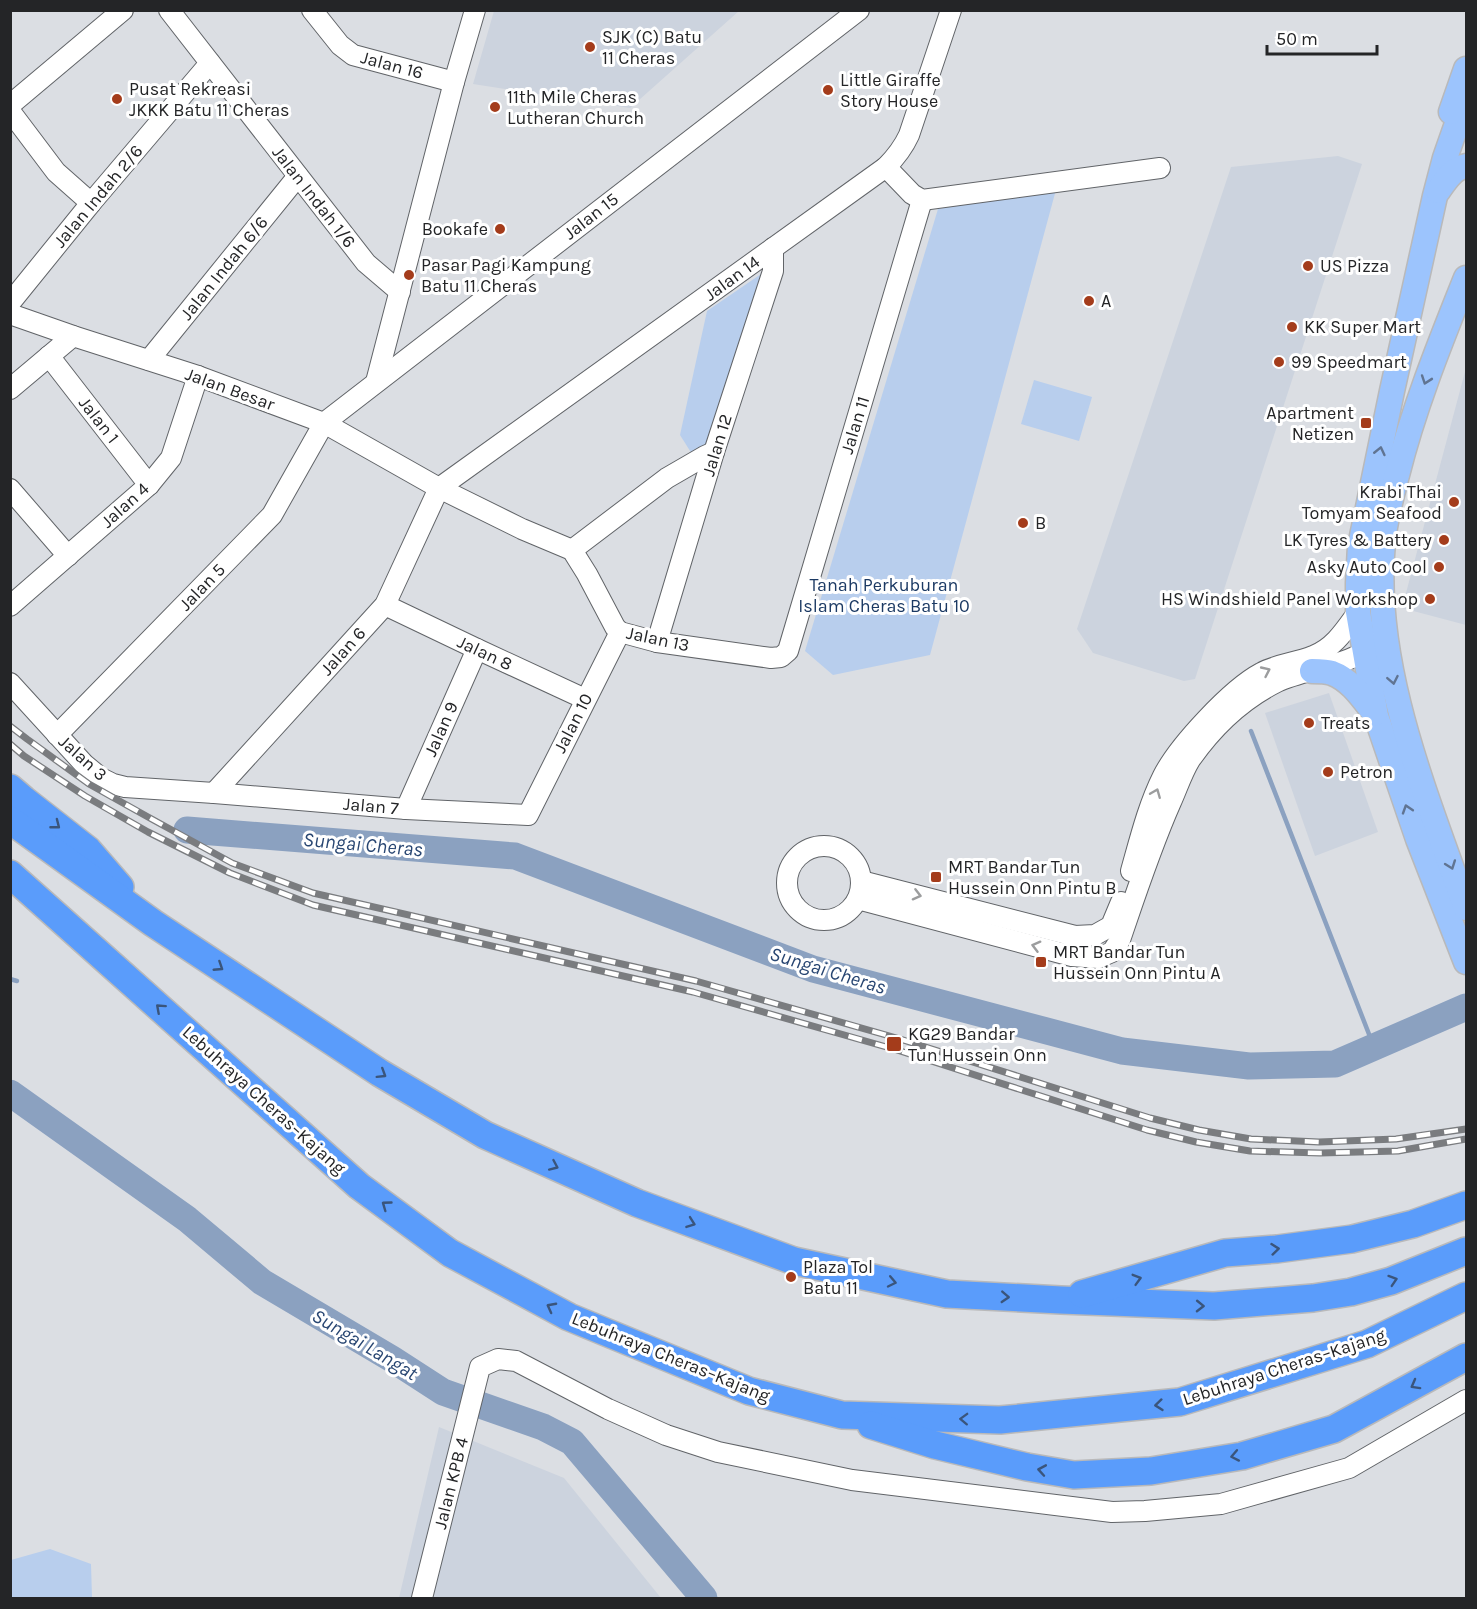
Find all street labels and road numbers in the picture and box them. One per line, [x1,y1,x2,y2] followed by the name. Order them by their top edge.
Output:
[358,46,426,84] street label: Jalan 16
[49,140,147,252] street label: Jalan Indah 2/6
[267,142,361,252] street label: Jalan Indah 1/6
[559,188,623,244] street label: Jalan 15
[175,212,273,324] street label: Jalan Indah 6/6
[700,251,764,305] street label: Jalan 14
[182,363,278,416] street label: Jalan Besar
[74,392,124,448] street label: Jalan 1
[836,393,874,457] street label: Jalan 11
[697,411,737,479] street label: Jalan 12
[96,478,154,532] street label: Jalan 4
[174,559,230,615] street label: Jalan 5
[316,622,370,680] street label: Jalan 6
[624,622,692,656] street label: Jalan 13
[454,631,516,675] street label: Jalan 8
[549,690,597,756] street label: Jalan 10
[419,698,463,760] street label: Jalan 9
[54,730,112,786] street label: Jalan 3
[342,793,400,819] street label: Jalan 7
[178,1021,350,1179] street label: Lebuhraya Cheras–Kajang
[569,1307,773,1407] street label: Lebuhraya Cheras–Kajang
[1180,1324,1388,1410] street label: Lebuhraya Cheras–Kajang
[429,1435,473,1531] street label: Jalan KPB 4

